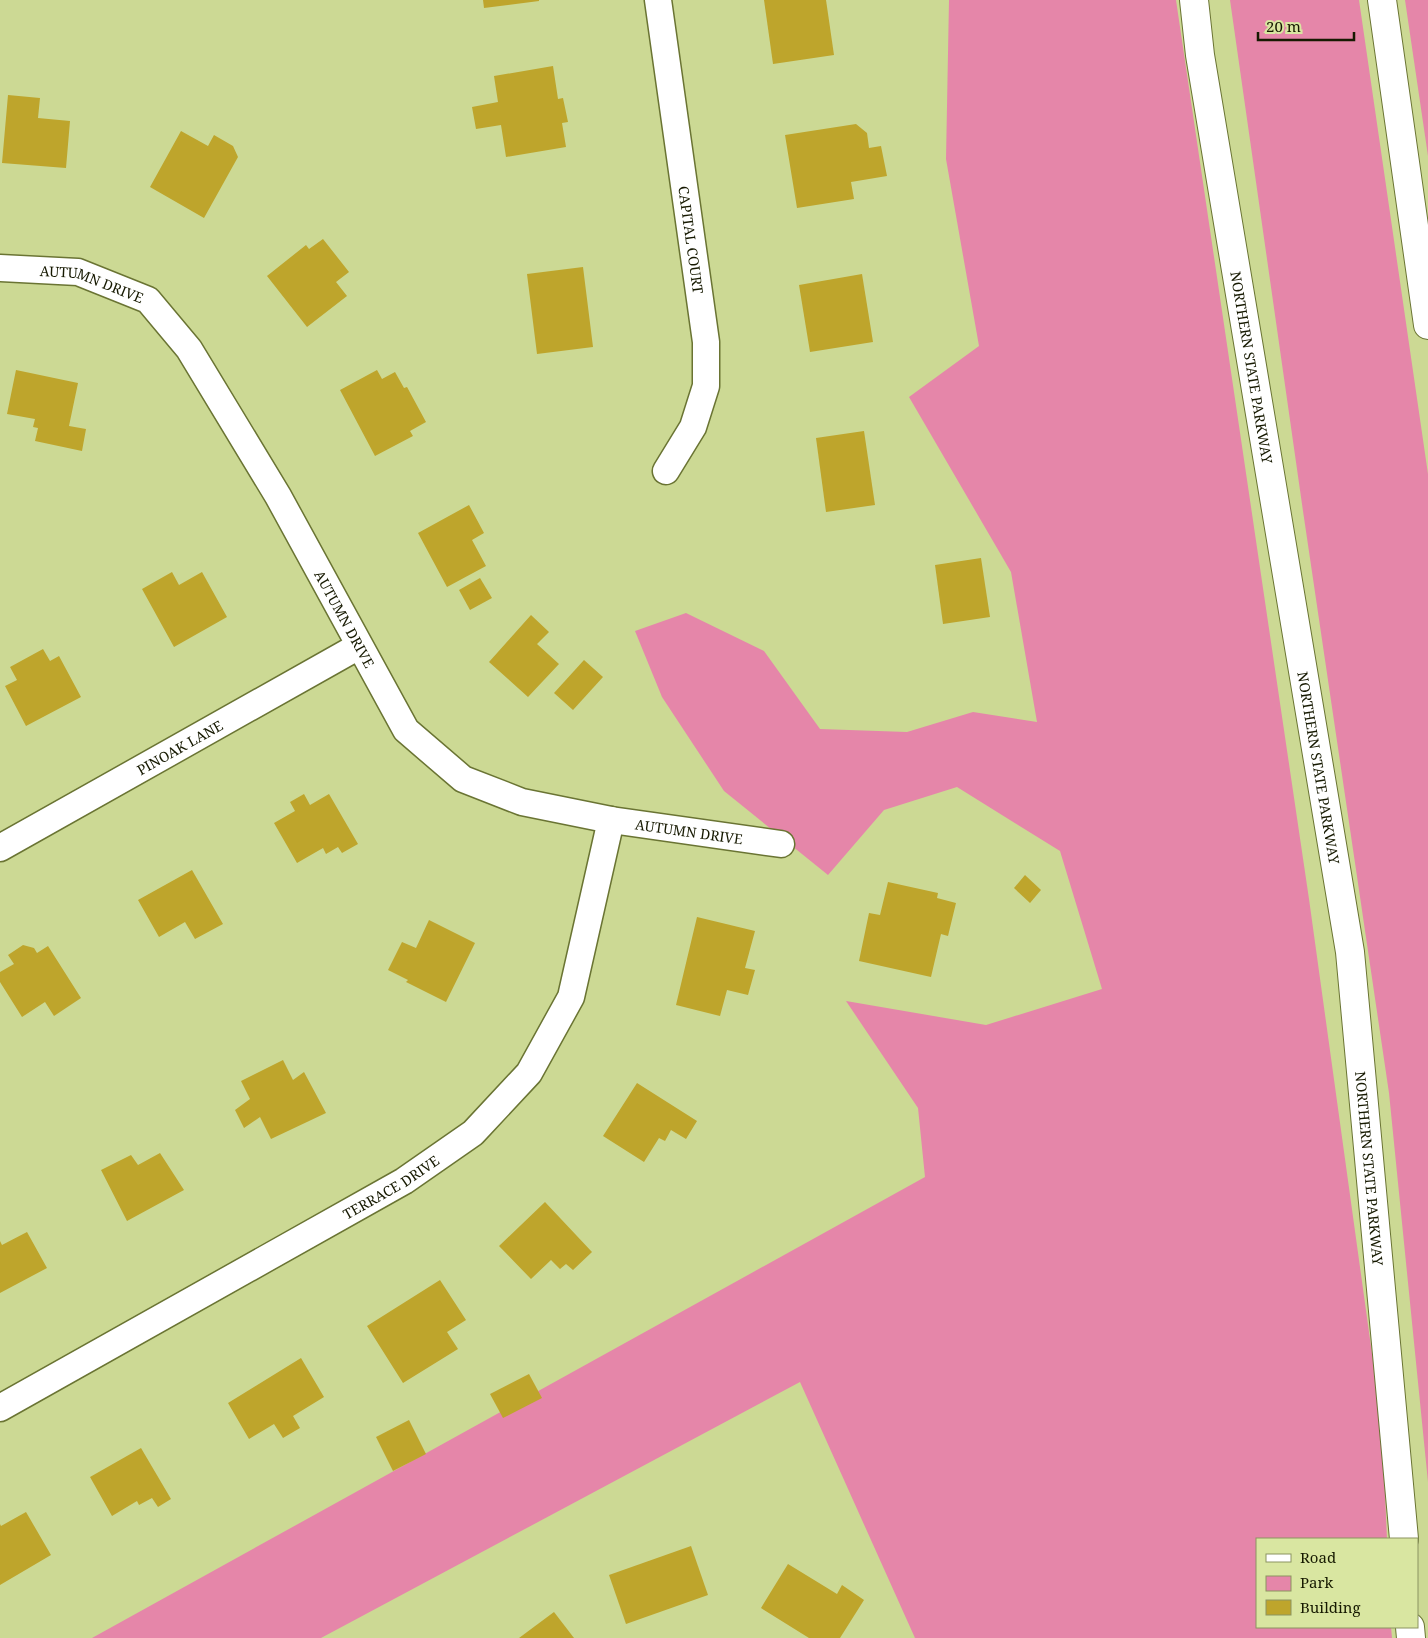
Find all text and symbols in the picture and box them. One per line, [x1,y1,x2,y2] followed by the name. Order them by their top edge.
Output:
[1258,10,1354,42] scale bar
[1266,16,1301,36] text: 20 m
[675,185,709,295] street label: CAPITAL COURT
[39,261,147,307] street label: AUTUMN DRIVE
[1227,270,1278,465] street label: NORTHERN STATE PARKWAY
[311,566,380,671] street label: AUTUMN DRIVE
[1294,670,1345,866] street label: NORTHERN STATE PARKWAY
[133,715,226,779] street label: PINOAK LANE
[634,814,744,848] street label: AUTUMN DRIVE
[1352,1070,1388,1267] street label: NORTHERN STATE PARKWAY
[339,1150,443,1223] street label: TERRACE DRIVE
[1256,1538,1418,1628] legend
[1300,1547,1336,1567] text: Road
[1300,1572,1334,1592] text: Park
[1300,1597,1361,1617] text: Building

